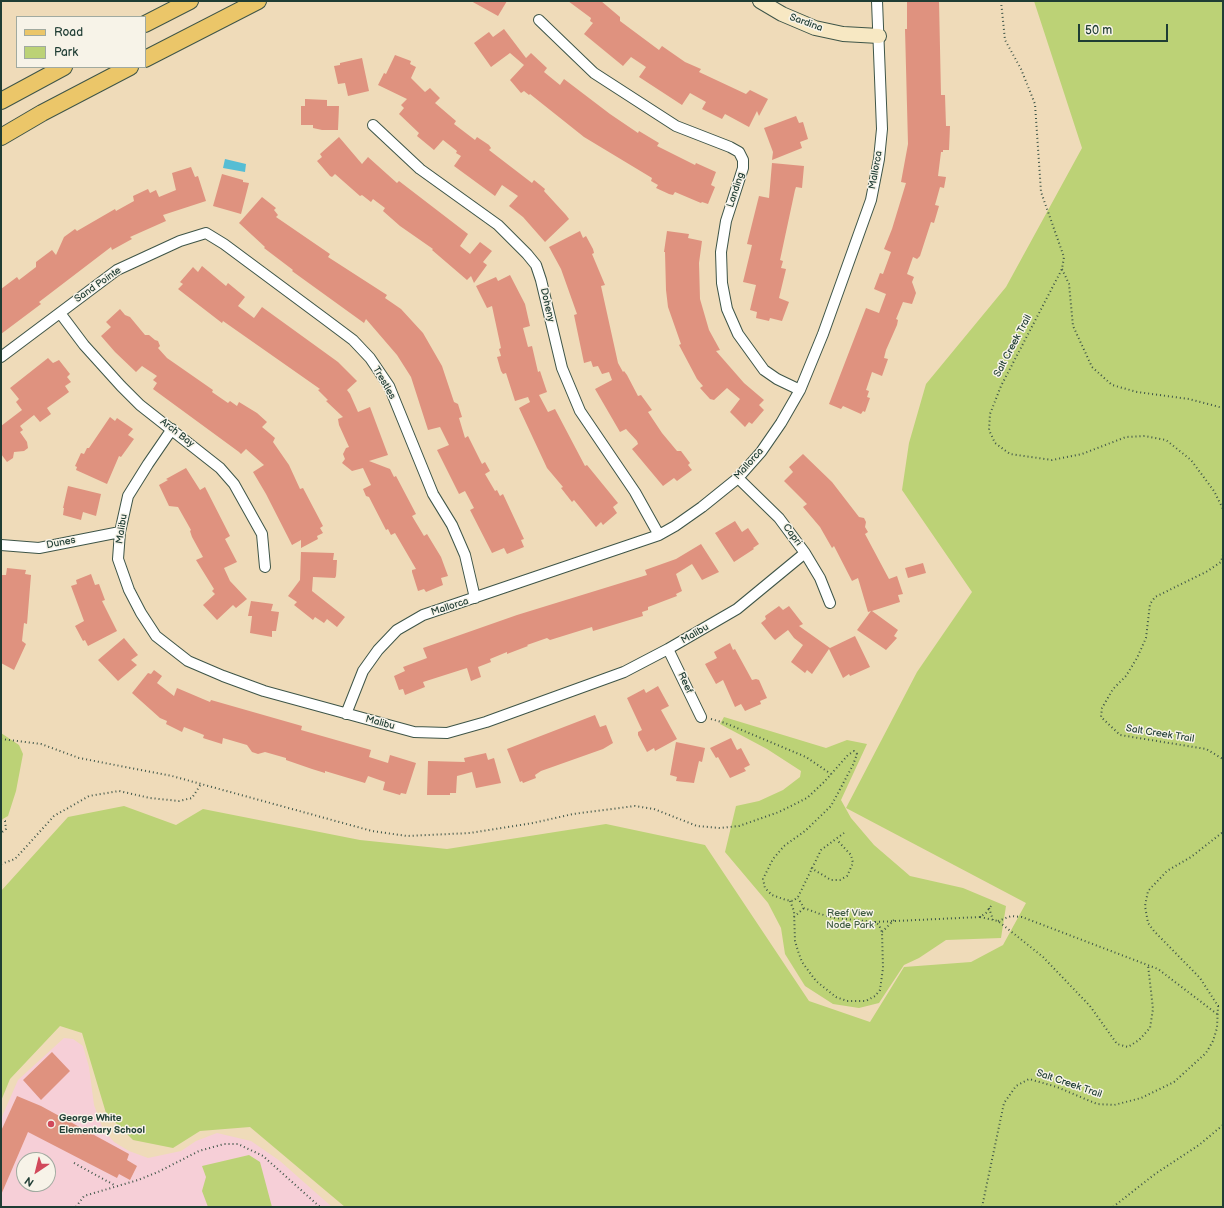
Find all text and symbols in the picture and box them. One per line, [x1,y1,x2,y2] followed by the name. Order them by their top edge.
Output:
[788,11,824,35] street label: Sardina
[16,16,146,68] legend
[1080,16,1170,42] scale bar
[1085,23,1112,38] text: 50 m
[54,25,83,40] text: Road
[54,45,78,60] text: Park
[867,150,885,190] street label: Mallorca
[725,171,747,209] street label: Landing
[72,265,124,305] street label: Sand Pointe
[537,287,557,323] street label: Doheny
[992,313,1034,379] street label: Salt Creek Trail
[370,364,398,402] street label: Trestles
[158,416,196,450] street label: Arch Bay
[732,446,766,482] street label: Mallorca
[114,513,130,545] street label: Malibu
[780,522,804,548] street label: Capri
[45,534,77,552] street label: Dunes
[430,595,470,619] street label: Mallorca
[679,621,711,647] street label: Malibu
[675,670,695,696] street label: Reef
[364,713,396,733] street label: Malibu
[1125,723,1195,745] street label: Salt Creek Trail
[826,907,874,930] park label: Reef View Node Park
[1035,1067,1103,1101] street label: Salt Creek Trail
[59,1112,145,1136] place label: George White Elementary School
[46,1119,56,1129] marker: George White Elementary School
[16,1152,56,1192] north arrow
[22,1174,37,1189] text: N

